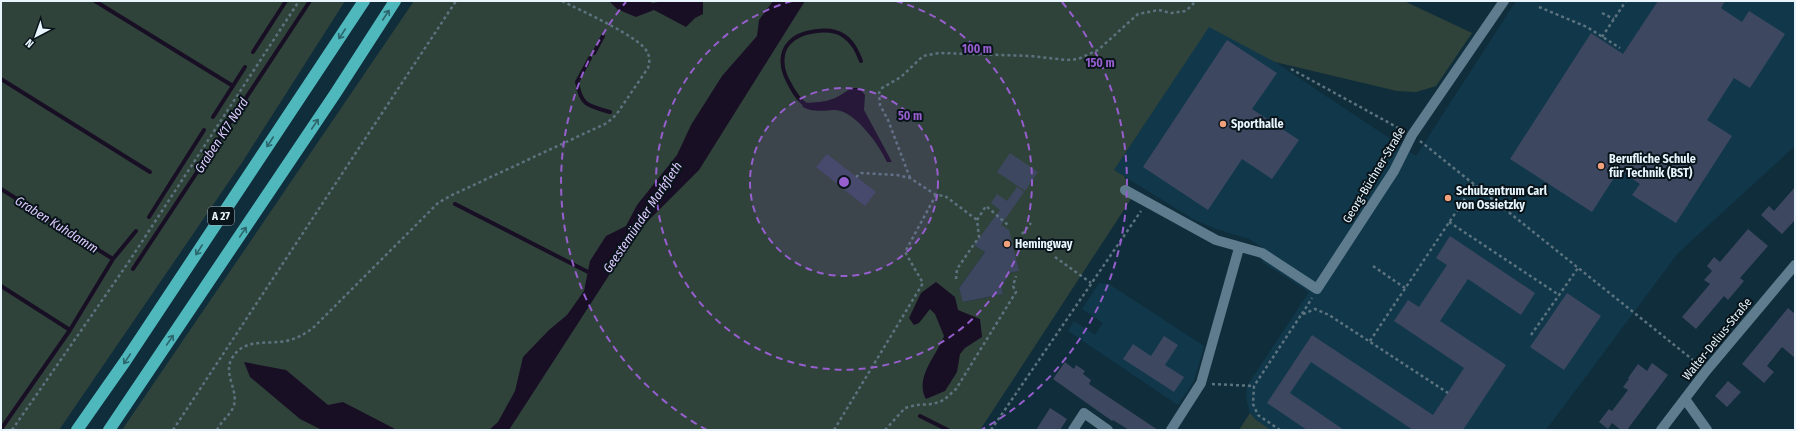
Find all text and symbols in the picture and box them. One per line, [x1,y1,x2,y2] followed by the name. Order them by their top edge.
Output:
[382,10,390,21] one-way arrow
[16,16,56,56] north arrow
[338,28,346,39] one-way arrow
[23,36,37,50] text: N
[962,42,992,56] text: 100 m
[1085,56,1115,70] text: 150 m
[192,95,251,176] water label: Graben K17 Nord
[898,109,922,123] text: 50 m
[1231,117,1283,131] place label: Sporthalle
[311,119,319,130] one-way arrow
[1218,119,1228,129] marker: Sporthalle
[1340,124,1408,225] street label: Georg-Büchner-Straße
[266,136,274,148] one-way arrow
[1609,152,1696,180] place label: Berufliche Schule für Technik (BST)
[600,159,685,276] water label: Geestemünder Markfleth
[1596,161,1606,171] marker: Berufliche Schule für Technik (BST)
[837,175,851,189] centre of rings
[1455,184,1548,212] place label: Schulzentrum Carl von Ossietzky
[13,193,101,256] water label: Graben Kuhdamm
[1443,193,1453,203] marker: Schulzentrum Carl von Ossietzky
[208,207,234,225] road number: A 27
[239,227,247,238] one-way arrow
[1015,237,1073,251] place label: Hemingway
[1002,239,1012,249] marker: Hemingway
[195,245,203,256] one-way arrow
[1680,295,1754,383] street label: Walter-Delius-Straße
[166,335,174,346] one-way arrow
[123,353,131,364] one-way arrow

